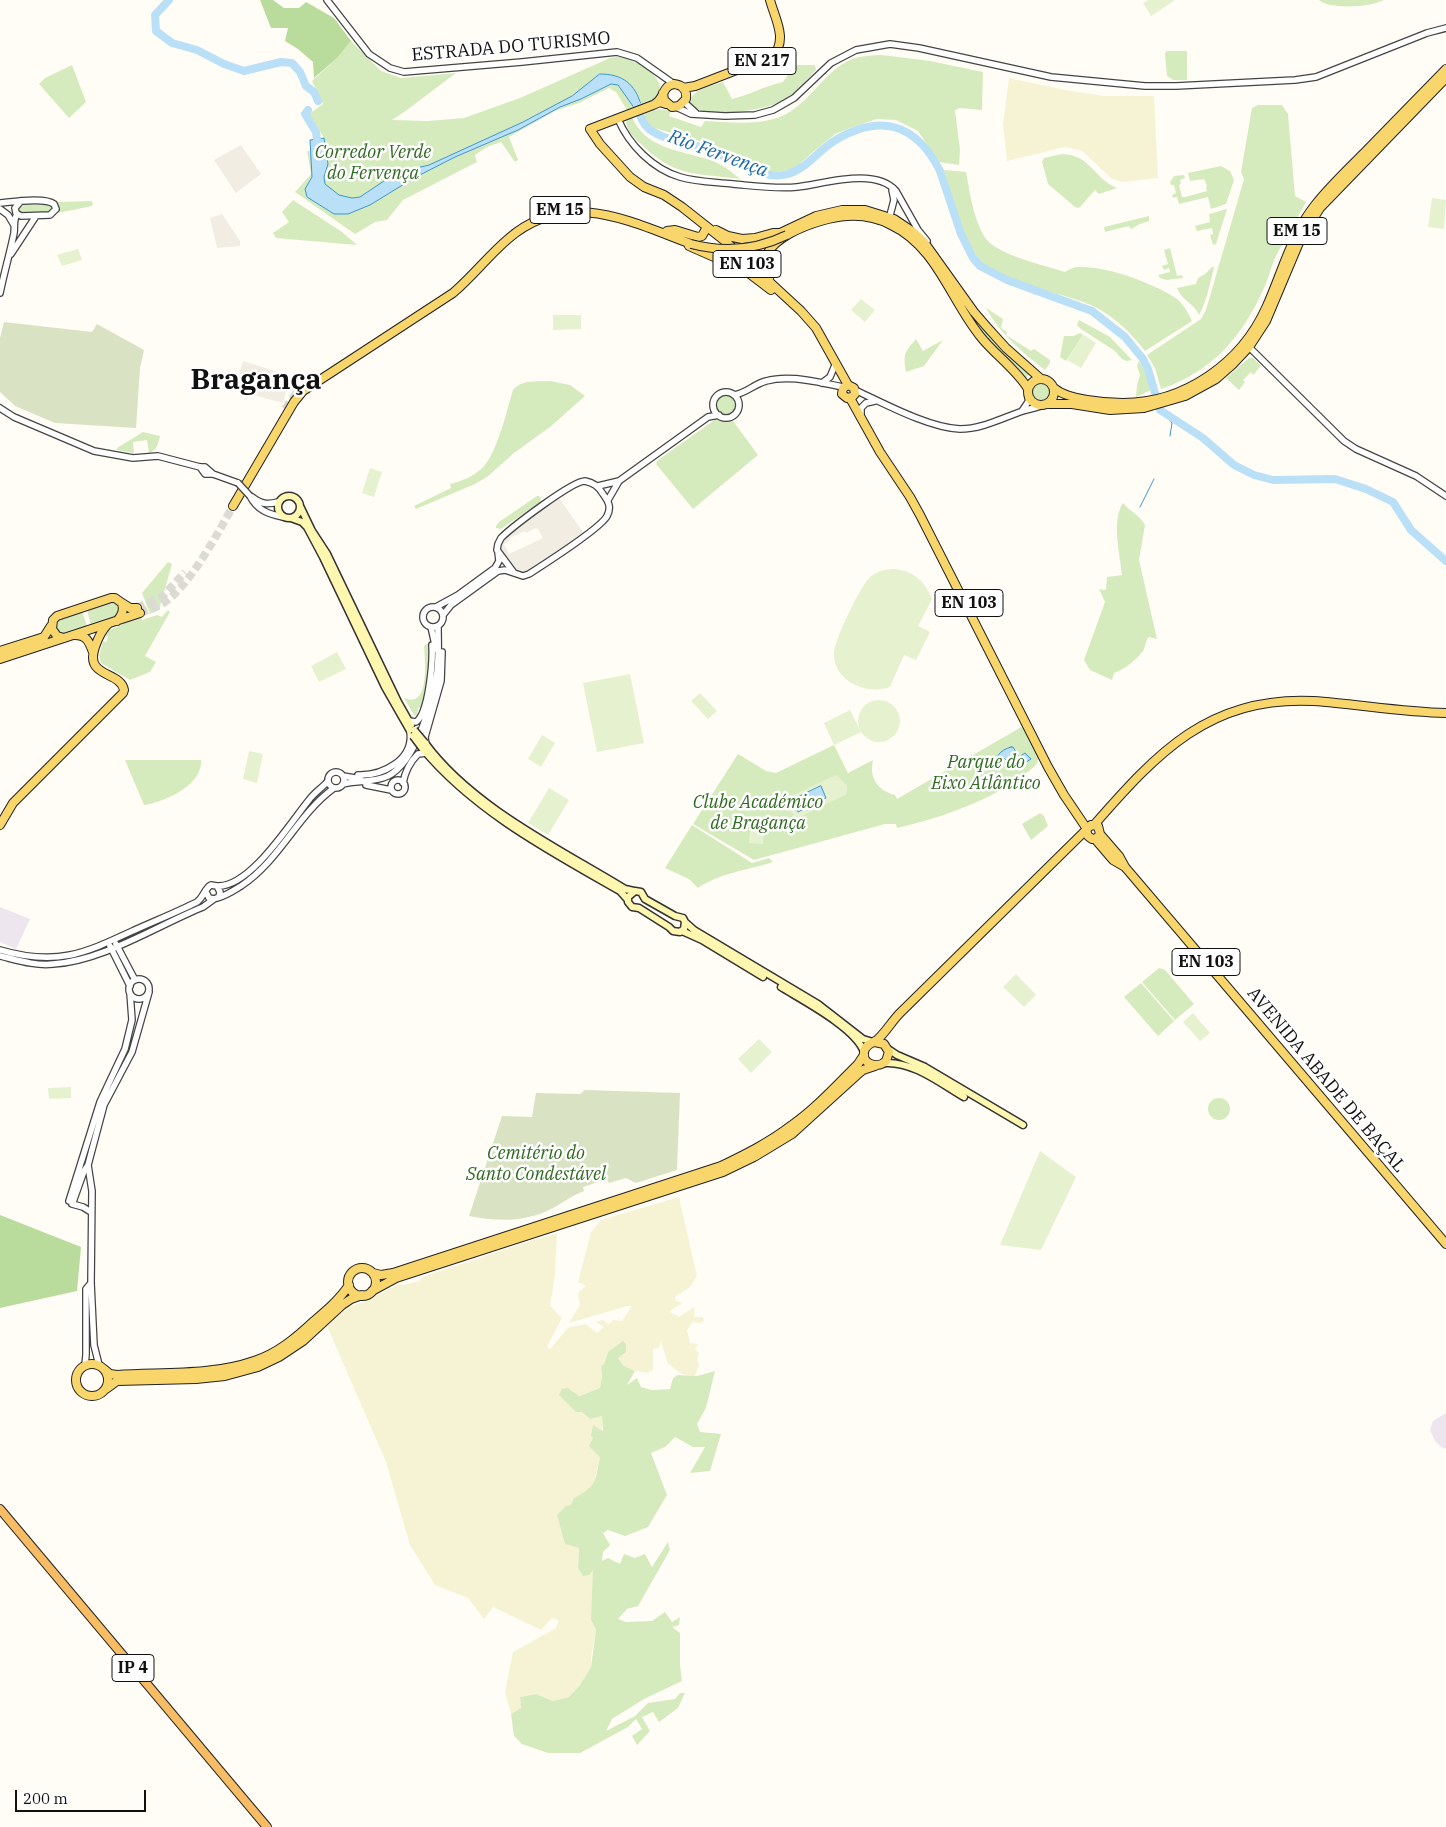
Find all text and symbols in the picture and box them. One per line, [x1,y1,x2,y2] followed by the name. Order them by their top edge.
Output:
[411,28,611,66] street label: ESTRADA DO TURISMO
[728,48,796,74] road number: EN 217
[665,125,771,183] water label: Rio Fervença
[315,142,431,184] park label: Corredor Verde do Fervença
[530,196,590,224] road number: EM 15
[1267,218,1327,245] road number: EM 15
[713,250,781,278] road number: EN 103
[191,364,321,398] district label: Bragança
[935,590,1003,616] road number: EN 103
[931,752,1041,794] park label: Parque do Eixo Atlântico
[693,792,823,834] park label: Clube Académico de Bragança
[1172,949,1240,976] road number: EN 103
[1242,983,1410,1177] street label: AVENIDA ABADE DE BAÇAL
[466,1143,606,1186] park label: Cemitério do Santo Condestável
[112,1655,154,1682] road number: IP 4
[18,1780,149,1812] scale bar
[23,1789,68,1808] text: 200 m

